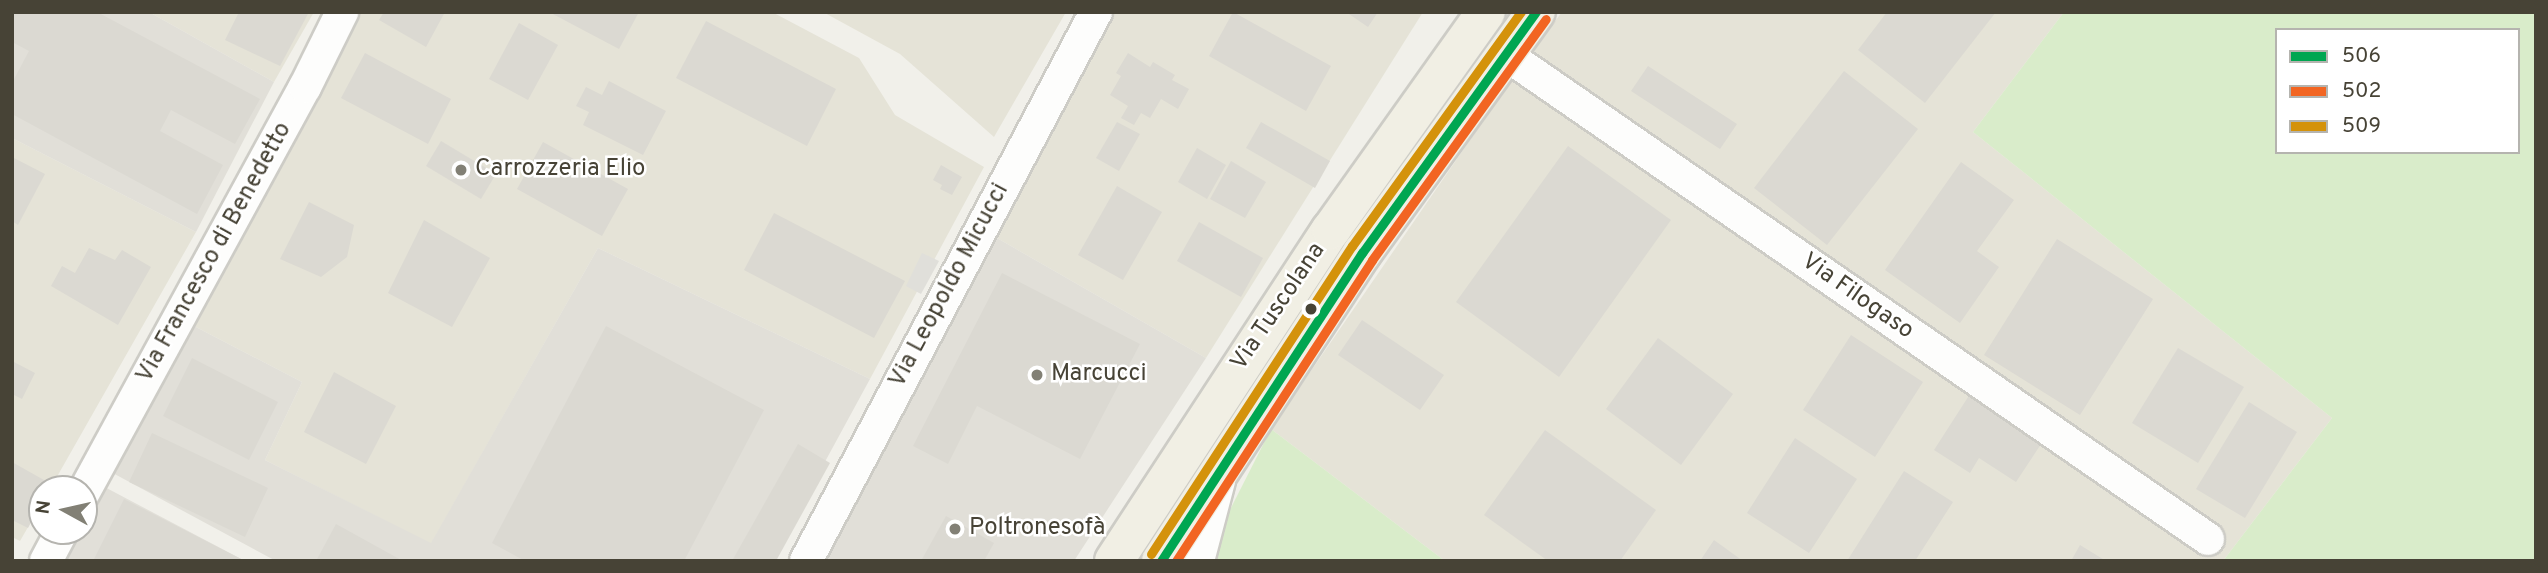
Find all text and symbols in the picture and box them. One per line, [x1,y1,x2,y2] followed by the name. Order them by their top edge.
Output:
[2275,28,2520,154] legend
[2342,43,2381,70] text: 506
[2342,78,2381,105] text: 502
[2342,113,2381,140] text: 509
[131,118,299,388] street label: Via Francesco di Benedetto
[475,156,645,184] place label: Carrozzeria Elio
[453,162,469,178] marker: Carrozzeria Elio
[884,179,1016,393] street label: Via Leopoldo Micucci
[1226,237,1332,377] street label: Via Tuscolana
[1795,248,1919,346] street label: Via Filogaso
[1304,302,1318,316] unlabelled marker
[1051,361,1147,389] place label: Marcucci
[1029,367,1045,383] marker: Marcucci
[28,475,98,545] north arrow
[31,499,57,516] text: N
[969,515,1105,543] place label: Poltronesofà
[947,521,963,537] marker: Poltronesofà

